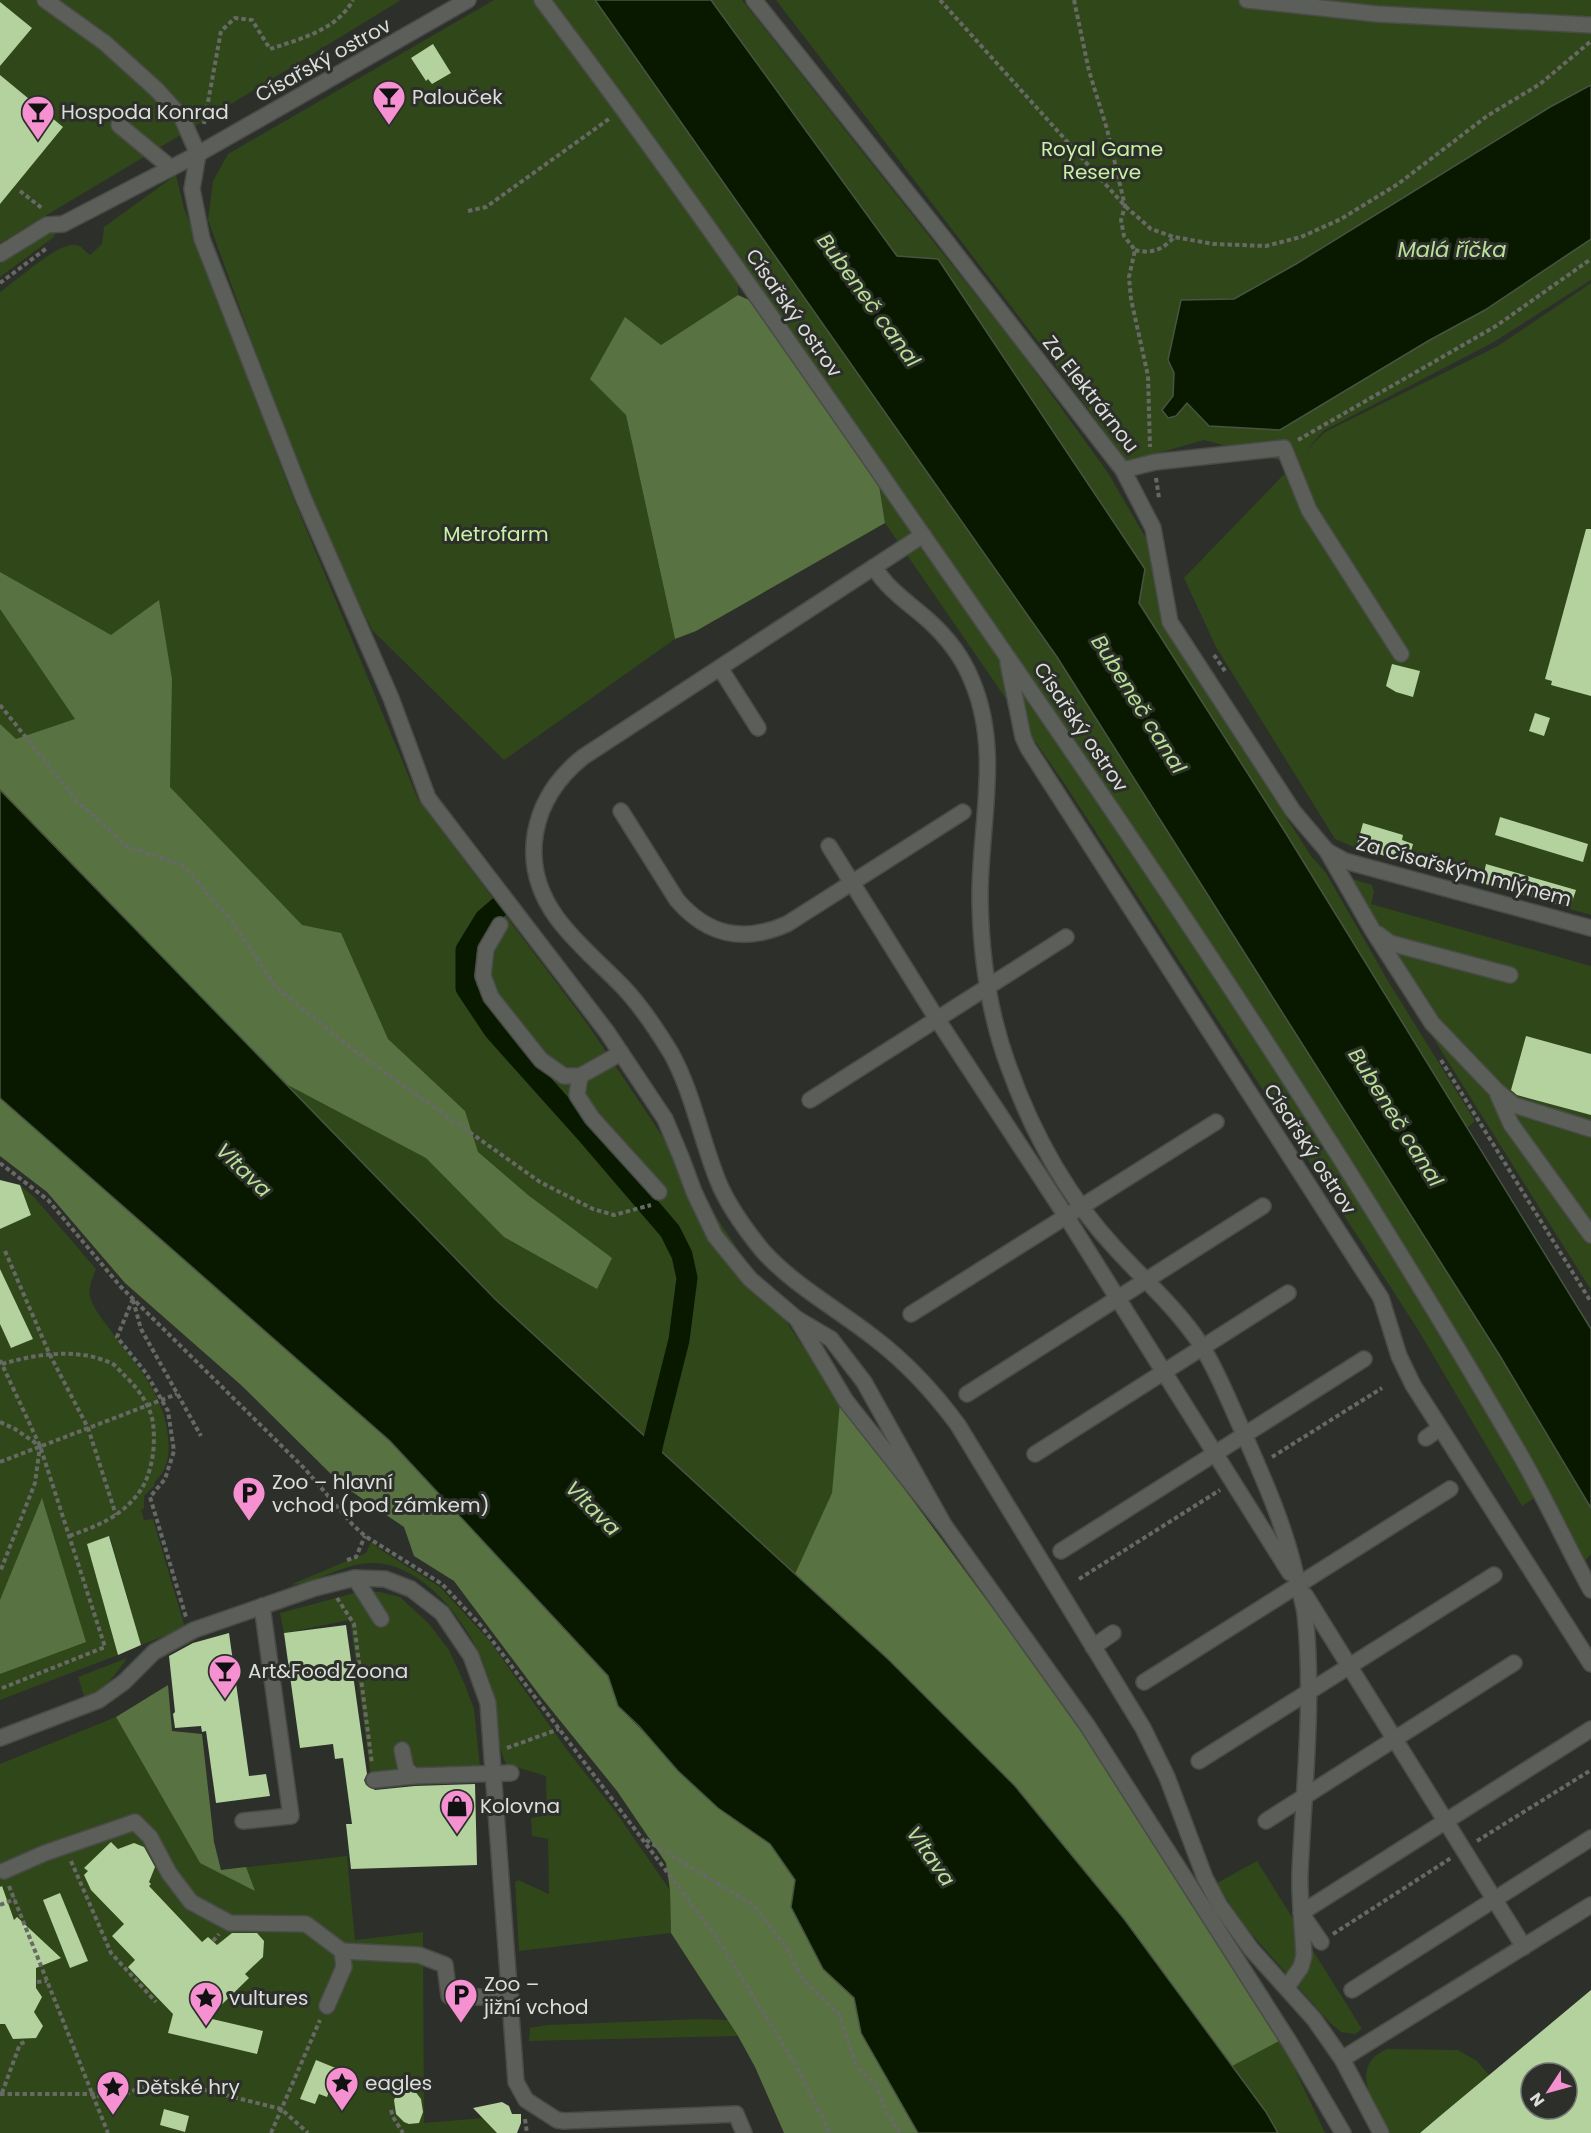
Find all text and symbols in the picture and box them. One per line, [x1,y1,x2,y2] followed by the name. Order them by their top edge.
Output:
[250,11,396,109] street label: Císařský ostrov
[371,79,407,126] bar icon: Palouček
[412,83,503,111] place label: Palouček
[20,94,56,141] bar icon: Hospoda Konrad
[61,98,229,126] place label: Hospoda Konrad
[1041,135,1163,186] park label: Royal Game Reserve
[811,227,928,373] water label: Bubeneč canal
[1398,235,1506,264] water label: Malá říčka
[739,243,849,383] street label: Císařský ostrov
[1036,330,1146,458] street label: Za Elektrárnou
[443,520,549,548] park label: Metrofarm
[1085,629,1194,780] water label: Bubeneč canal
[1027,657,1135,797] street label: Císařský ostrov
[1353,829,1575,913] street label: Za Císařským mlýnem
[1342,1042,1451,1193] water label: Bubeneč canal
[1257,1078,1363,1220] street label: Císařský ostrov
[210,1136,278,1204] water label: Vltava
[272,1468,490,1519] place label: Zoo – hlavní vchod (pod zámkem)
[559,1474,627,1542] water label: Vltava
[231,1475,267,1522] parking icon: Zoo – hlavní vchod (pod zámkem)
[207,1653,243,1700] bar icon: Art&Food Zoona
[248,1657,408,1685] place label: Art&Food Zoona
[439,1788,475,1835] shop icon: Kolovna
[480,1792,560,1820] place label: Kolovna
[900,1820,962,1892] water label: Vltava
[483,1970,589,2021] place label: Zoo – jižní vchod
[443,1977,479,2024] parking icon: Zoo – jižní vchod
[188,1980,224,2027] place icon: vultures
[229,1984,308,2012] place label: vultures
[1519,2061,1579,2121] north arrow
[324,2065,360,2112] place icon: eagles
[95,2069,131,2116] place icon: Dětské hry
[365,2069,432,2097] place label: eagles
[136,2073,240,2101] place label: Dětské hry
[1524,2088,1550,2111] text: N

